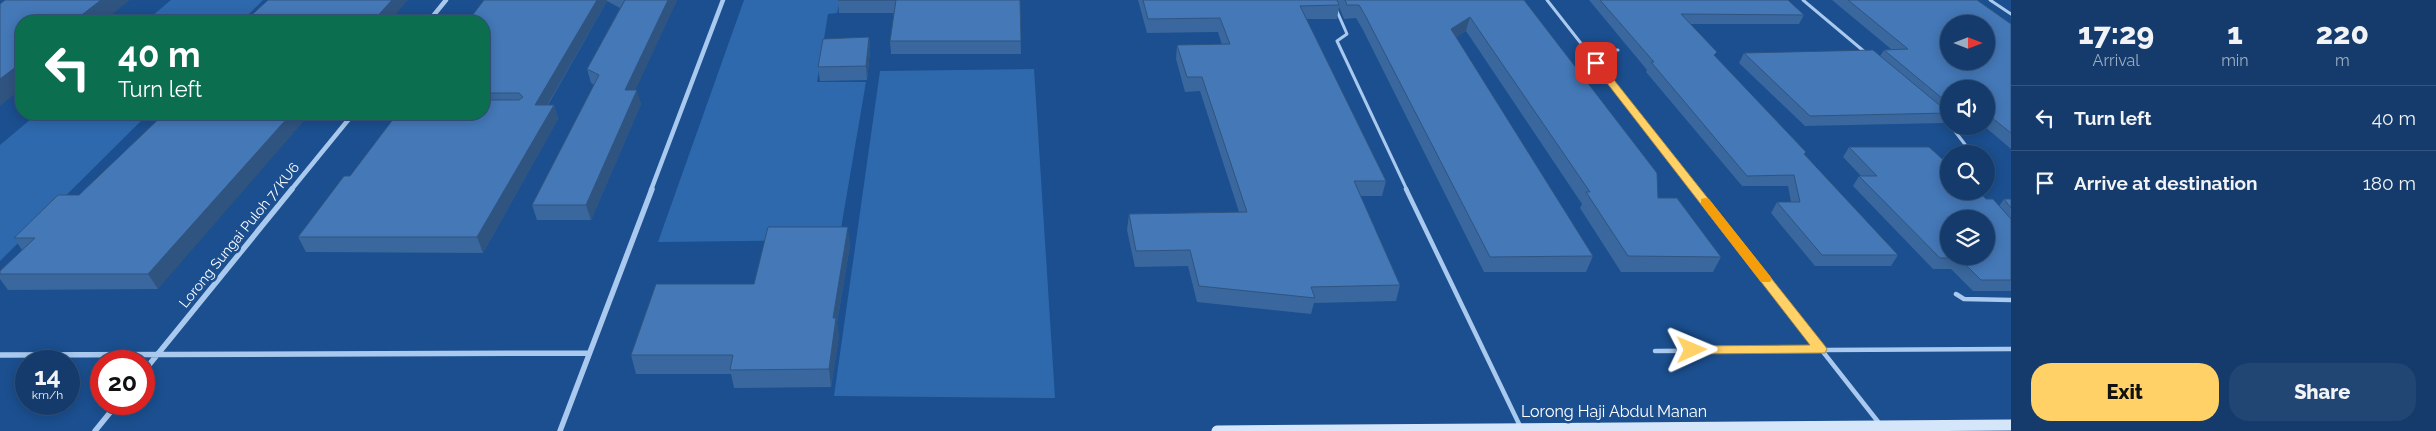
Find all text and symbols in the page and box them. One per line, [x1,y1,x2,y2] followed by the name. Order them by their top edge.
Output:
[1940,15,1995,70] north arrow
[1940,15,1995,265] map controls
[2078,16,2154,51] text: 17:29
[2227,16,2243,51] text: 1
[2316,16,2369,51] text: 220
[118,34,200,75] text: 40 m
[35,35,100,100] icon: left
[1575,42,1617,84] pin
[1582,49,1610,77] icon: arrive
[2093,51,2140,70] text: Arrival
[2221,51,2249,70] text: min
[2335,51,2350,70] text: m
[118,76,202,102] text: Turn left
[1940,80,1995,135] button: sound
[2031,104,2059,132] icon: left
[2074,107,2151,129] text: Turn left
[2372,107,2416,129] text: 40 m
[1940,145,1995,200] button: search
[176,159,302,311] street label: Lorong Sungai Puloh 7/KU6
[2031,169,2059,197] icon: arrive
[2074,172,2258,194] text: Arrive at destination
[2363,172,2416,194] text: 180 m
[1940,210,1995,265] button: layers
[1665,323,1717,375] position arrow
[90,350,155,415] speed limit sign: 20
[34,361,61,391] text: 14
[2031,363,2219,421] button: Exit
[2229,363,2416,421] button: Share
[32,388,63,402] text: km/h
[1521,402,1707,421] street label: Lorong Haji Abdul Manan

